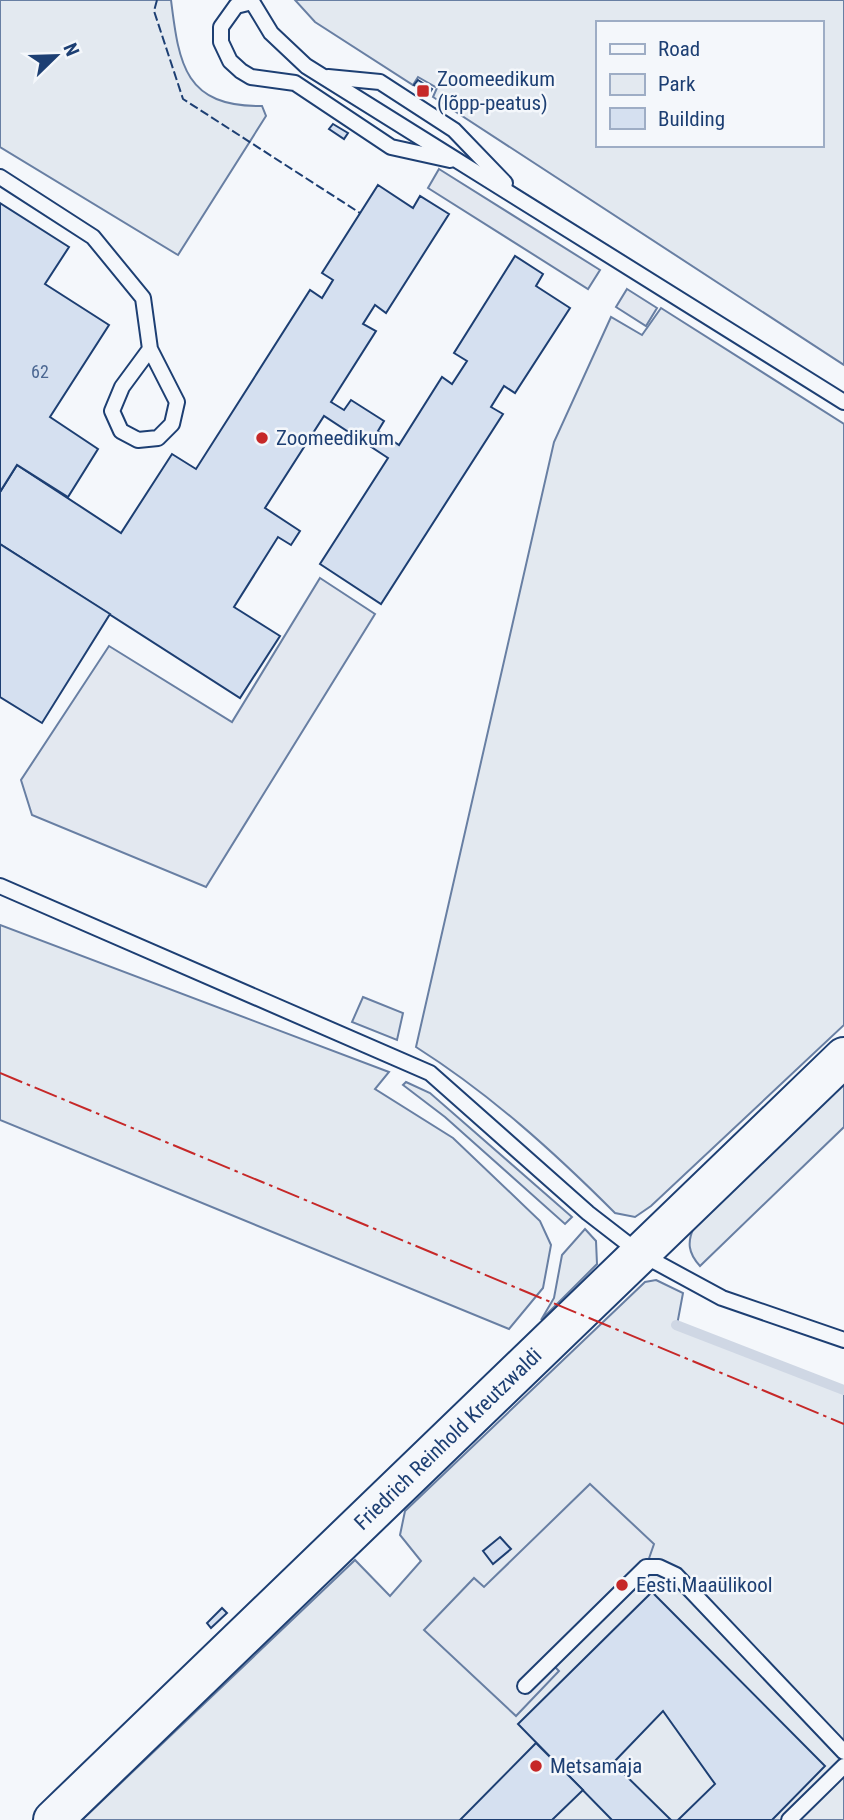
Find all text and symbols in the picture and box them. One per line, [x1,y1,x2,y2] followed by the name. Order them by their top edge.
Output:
[21,21,91,91] north arrow
[596,21,823,147] legend
[658,37,700,61] text: Road
[58,40,84,59] text: N
[437,67,555,115] place label: Zoomeedikum (lõpp-peatus)
[658,72,696,96] text: Park
[415,83,431,99] marker: Zoomeedikum (lõpp-peatus)
[658,107,725,131] text: Building
[31,361,49,382] house number: 62
[276,426,394,450] place label: Zoomeedikum
[254,430,270,446] marker: Zoomeedikum
[349,1343,547,1535] street label: Friedrich Reinhold Kreutzwaldi
[636,1573,773,1597] place label: Eesti Maaülikool
[614,1577,630,1593] marker: Eesti Maaülikool
[550,1754,642,1778] place label: Metsamaja
[528,1758,544,1774] marker: Metsamaja

